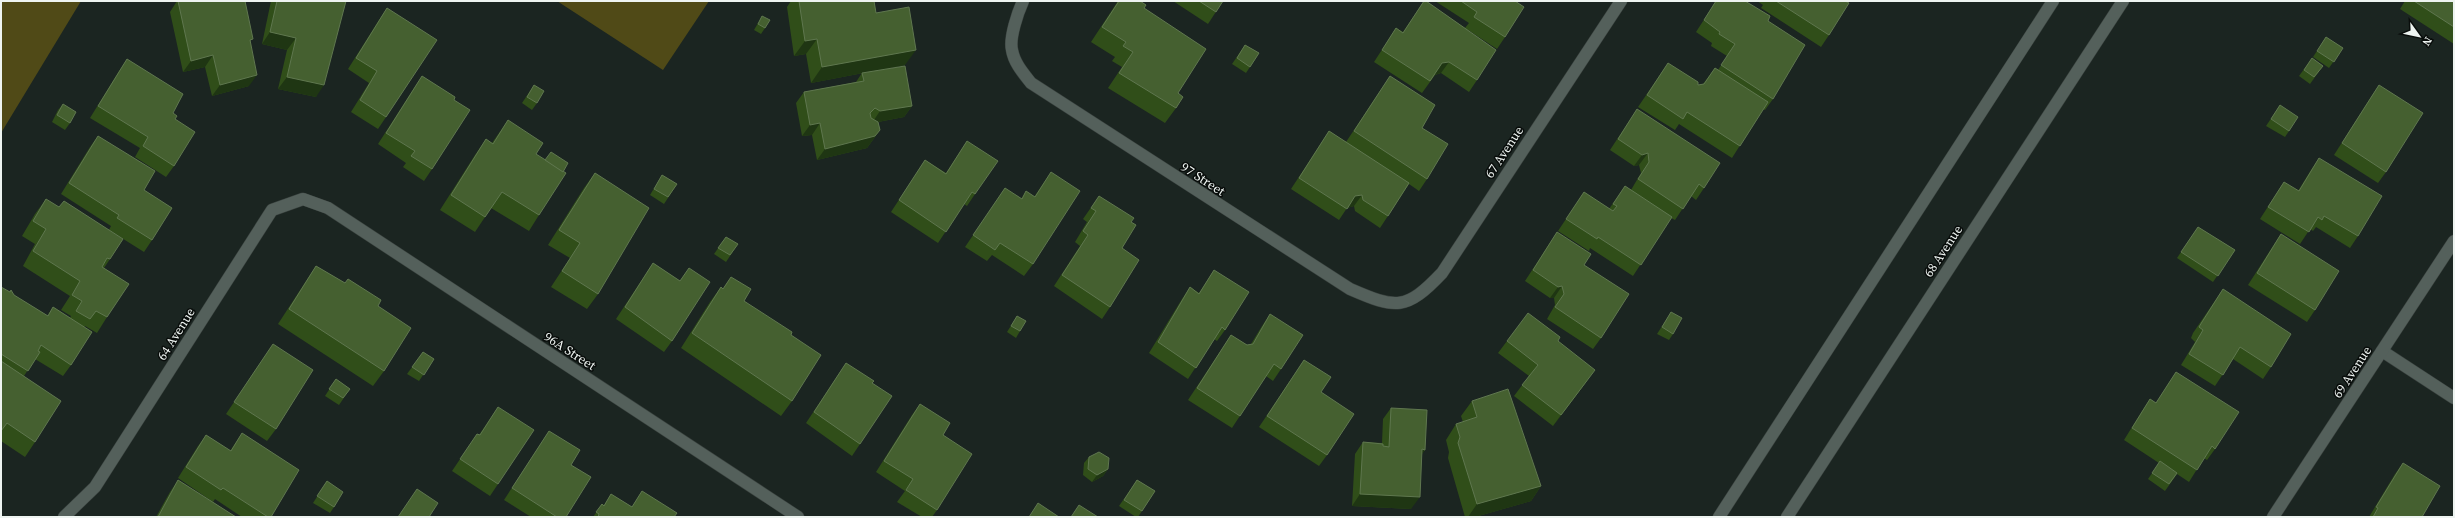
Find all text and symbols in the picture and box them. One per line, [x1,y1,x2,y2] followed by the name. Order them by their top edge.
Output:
[2399,16,2439,56] north arrow
[2418,34,2435,49] text: N
[1481,122,1527,181] street label: 67 Avenue
[1178,158,1229,200] street label: 97 Street
[1920,221,1966,280] street label: 68 Avenue
[153,304,199,363] street label: 64 Avenue
[541,328,600,374] street label: 96A Street
[2329,342,2375,401] street label: 69 Avenue

